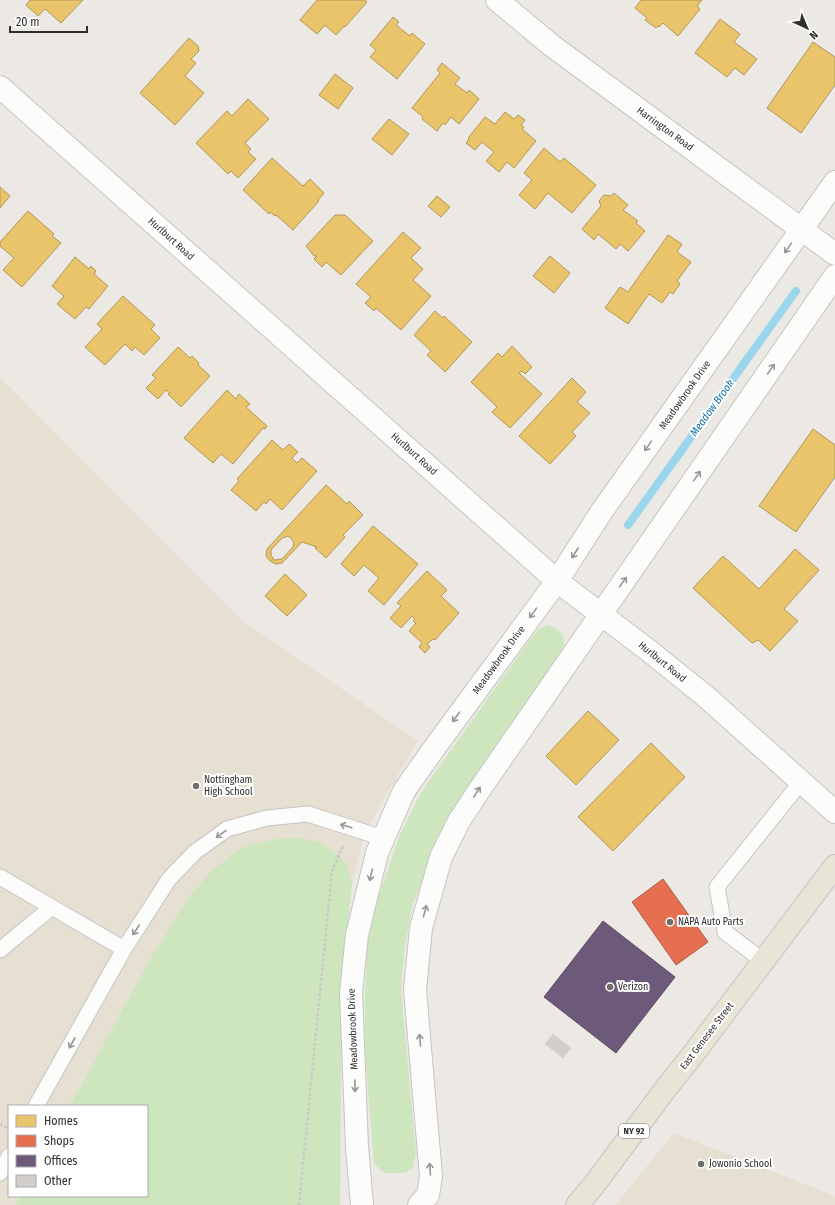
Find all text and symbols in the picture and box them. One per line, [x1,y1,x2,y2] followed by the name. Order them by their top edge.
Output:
[10,8,87,34] scale bar
[787,8,827,48] north arrow
[16,15,40,29] text: 20 m
[807,28,820,42] text: N
[634,104,696,154] street label: Harrington Road
[146,215,196,263] street label: Hurlburt Road
[784,243,792,254] one-way arrow
[657,358,713,432] street label: Meadowbrook Drive
[767,364,775,375] one-way arrow
[687,377,737,439] water label: Meadow Brook
[389,430,439,478] street label: Hurlburt Road
[644,440,652,451] one-way arrow
[693,470,701,481] one-way arrow
[571,547,579,558] one-way arrow
[619,577,627,588] one-way arrow
[529,607,538,618] one-way arrow
[470,624,528,696] street label: Meadowbrook Drive
[636,639,688,685] street label: Hurlburt Road
[452,712,460,723] one-way arrow
[204,774,253,798] place label: Nottingham High School
[191,781,201,791] marker: Nottingham High School
[473,787,481,798] one-way arrow
[340,822,353,829] one-way arrow
[216,830,227,838] one-way arrow
[367,868,375,881] one-way arrow
[422,904,430,917] one-way arrow
[678,916,743,928] place label: NAPA Auto Parts
[665,917,675,927] marker: NAPA Auto Parts
[132,924,140,936] one-way arrow
[618,981,648,993] place label: Verizon
[605,982,615,992] marker: Verizon
[346,988,360,1070] street label: Meadowbrook Drive
[678,999,737,1072] street label: East Genesee Street
[416,1034,423,1047] one-way arrow
[67,1037,75,1049] one-way arrow
[351,1079,358,1092] one-way arrow
[8,1105,148,1197] legend
[44,1114,78,1128] text: Homes
[619,1124,649,1138] road number: NY 92
[44,1134,74,1148] text: Shops
[44,1154,77,1168] text: Offices
[709,1158,772,1170] place label: Jowonio School
[696,1159,706,1169] marker: Jowonio School
[427,1163,434,1176] one-way arrow
[44,1174,73,1188] text: Other

